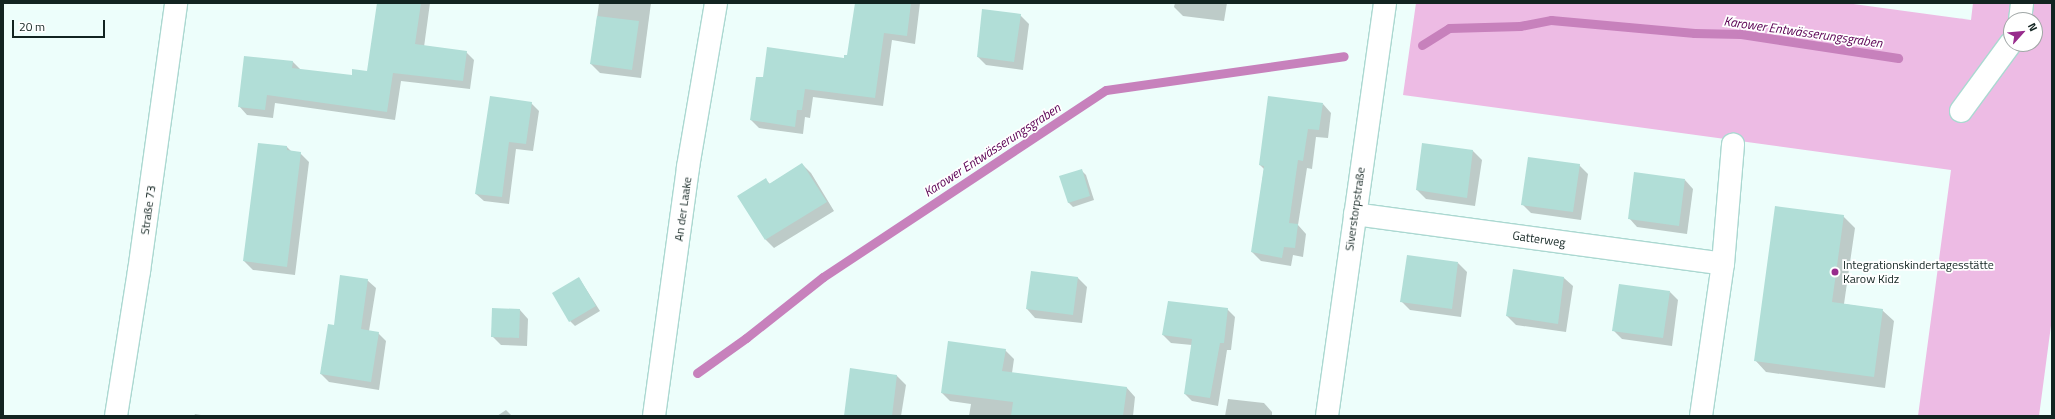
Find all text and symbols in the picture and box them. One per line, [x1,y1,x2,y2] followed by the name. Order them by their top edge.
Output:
[14,12,107,38] scale bar
[2003,12,2043,52] north arrow
[1723,13,1883,51] water label: Karower Entwässerungsgraben
[19,17,45,36] text: 20 m
[2024,20,2042,34] text: N
[921,100,1063,200] water label: Karower Entwässerungsgraben
[1342,166,1368,252] street label: Siverstorpstraße
[671,176,695,242] street label: An der Laake
[137,184,159,236] street label: Straße 73
[1512,228,1566,250] street label: Gatterweg
[1843,258,1994,286] place label: Integrationskindertagesstätte Karow Kidz
[1830,267,1840,277] marker: Integrationskindertagesstätte Karow Kidz

